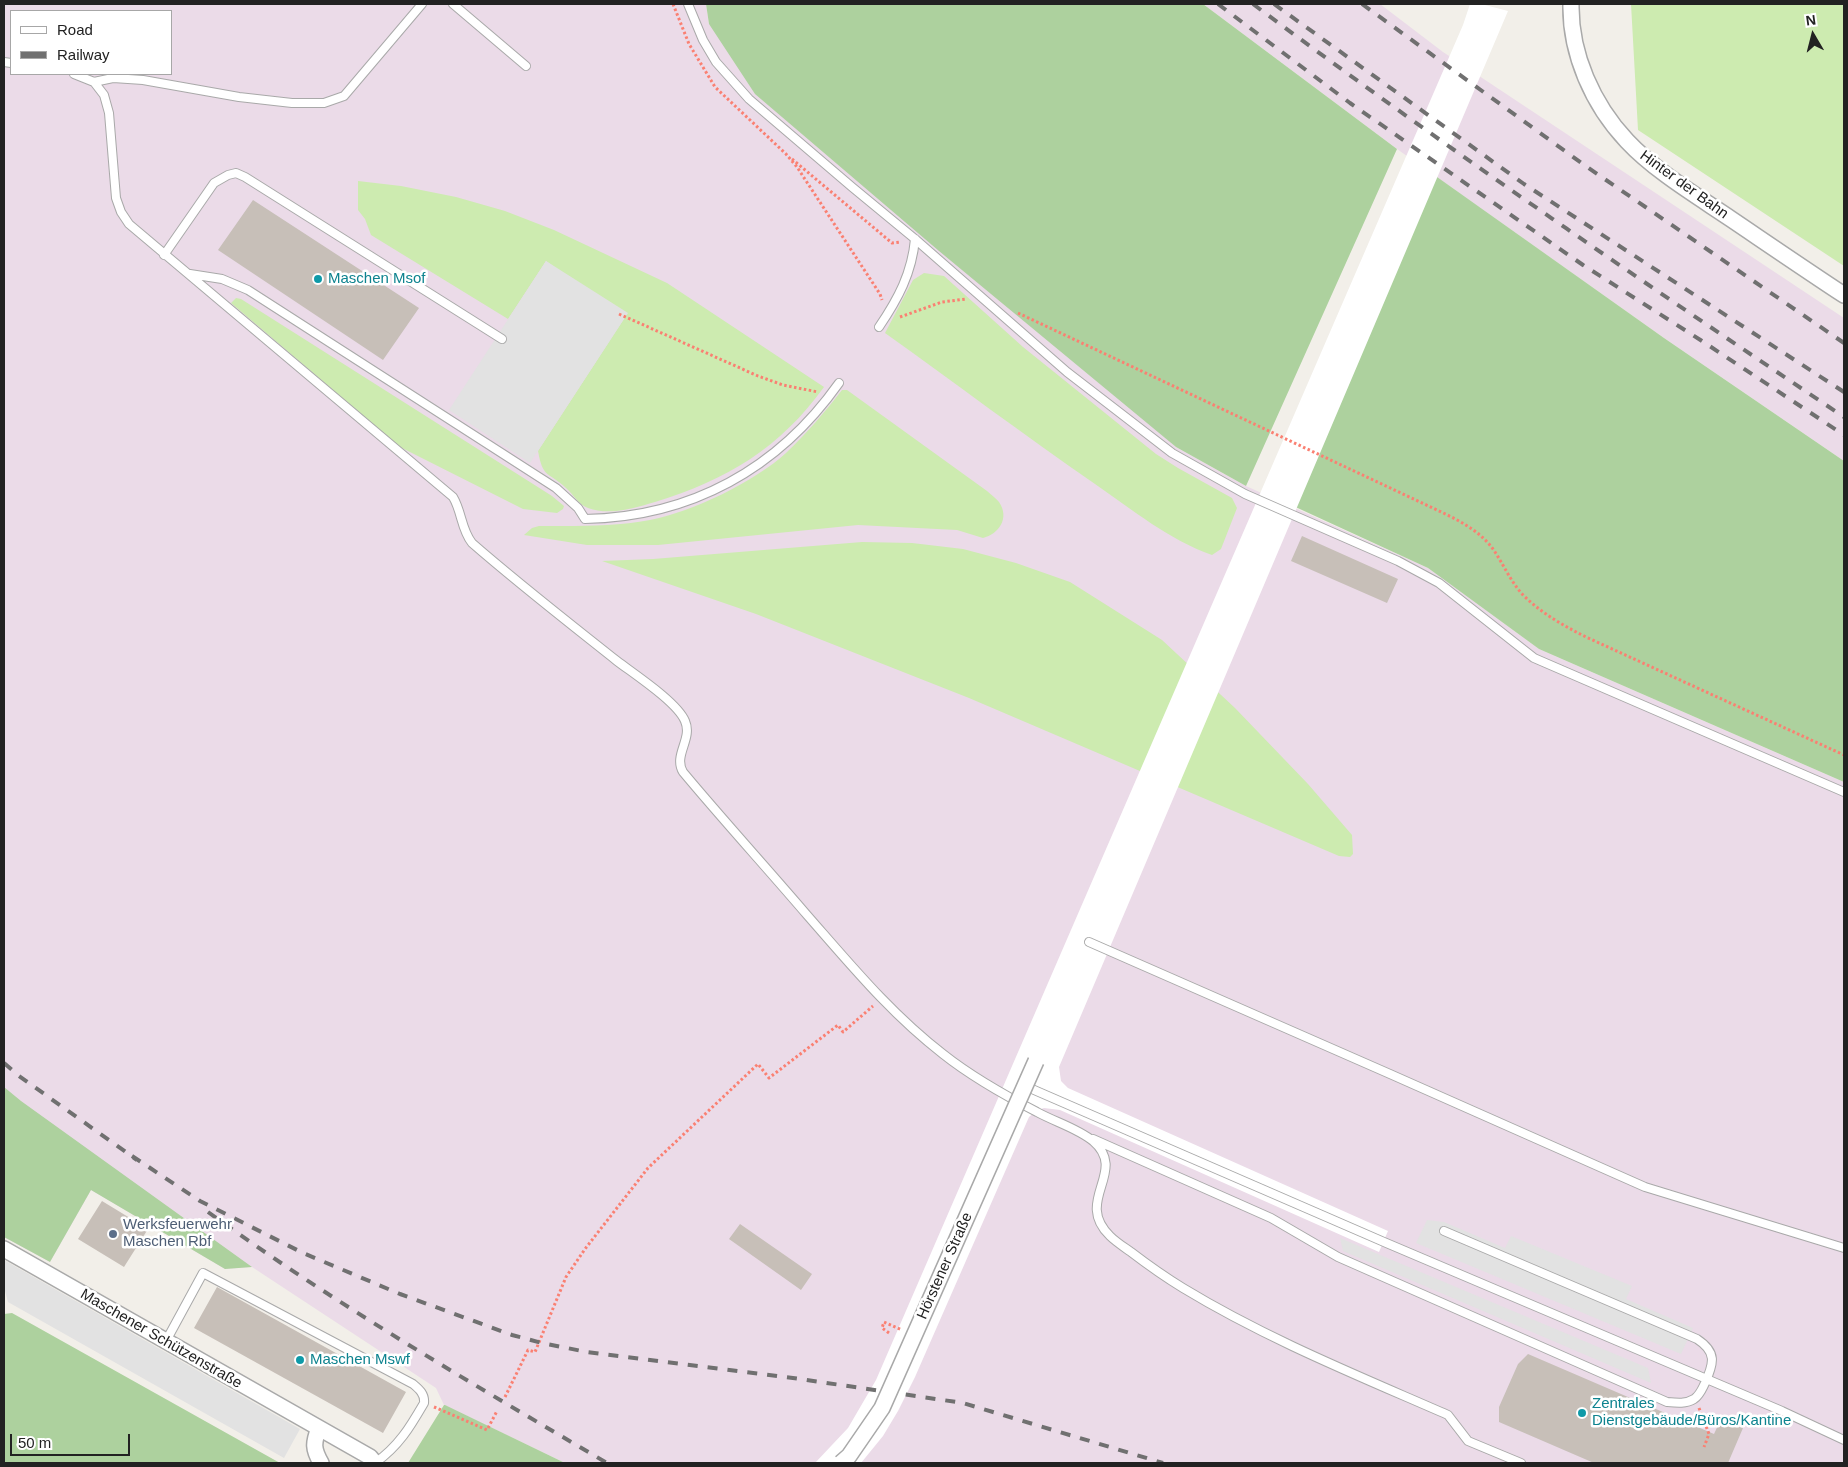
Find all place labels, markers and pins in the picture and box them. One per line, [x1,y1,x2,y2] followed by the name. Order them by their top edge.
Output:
[328,270,426,288] place label: Maschen Msof
[312,273,324,285] marker: Maschen Msof
[123,1216,232,1251] place label: Werksfeuerwehr Maschen Rbf
[107,1228,119,1240] marker: Werksfeuerwehr Maschen Rbf
[310,1351,410,1369] place label: Maschen Mswf
[294,1354,306,1366] marker: Maschen Mswf
[1592,1395,1791,1430] place label: Zentrales Dienstgebäude/Büros/Kantine
[1576,1407,1588,1419] marker: Zentrales Dienstgebäude/Büros/Kantine

